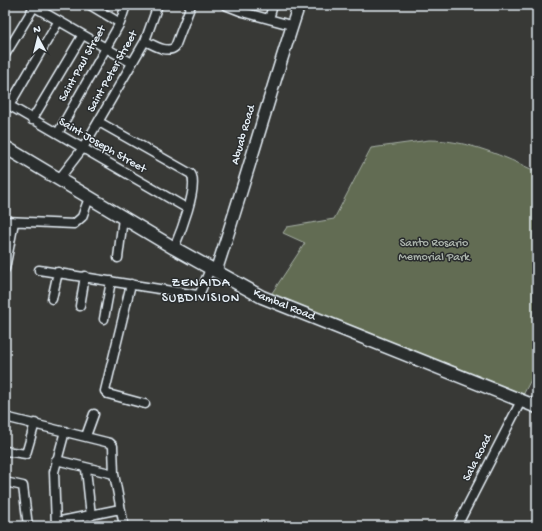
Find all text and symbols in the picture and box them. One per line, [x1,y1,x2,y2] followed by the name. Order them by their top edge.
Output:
[18,18,58,58] north arrow
[56,23,110,104] street label: Saint Paul Street
[33,24,41,36] text: N
[85,28,142,115] street label: Saint Peter Street
[229,103,259,166] street label: Abuab Road
[56,115,149,177] street label: Saint Joseph Street
[398,237,471,265] park label: Santo Rosario Memorial Park
[162,276,240,306] district label: ZENAIDA SUBDIVISION
[250,286,318,325] street label: Kambal Road
[460,431,496,484] street label: Sala Road

